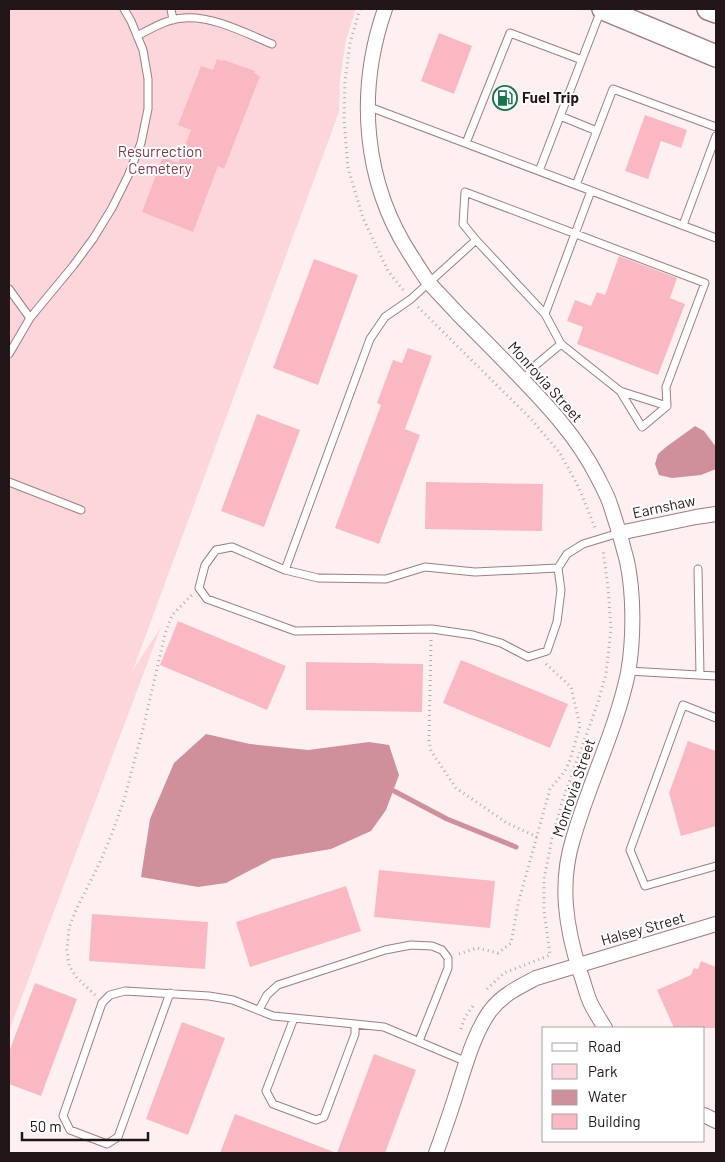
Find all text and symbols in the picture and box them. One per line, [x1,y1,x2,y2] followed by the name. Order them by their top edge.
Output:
[492,85,518,111] fuel station icon: Fuel Trip
[522,88,579,106] place label: Fuel Trip
[118,142,202,177] park label: Resurrection Cemetery
[505,337,587,426] street label: Monrovia Street
[631,491,697,521] street label: Earnshaw
[548,736,598,839] street label: Monrovia Street
[599,907,687,949] street label: Halsey Street
[542,1027,705,1142] legend
[588,1037,621,1055] text: Road
[588,1062,618,1080] text: Park
[588,1087,627,1105] text: Water
[22,1110,149,1142] scale bar
[588,1112,641,1130] text: Building
[30,1117,62,1135] text: 50 m

